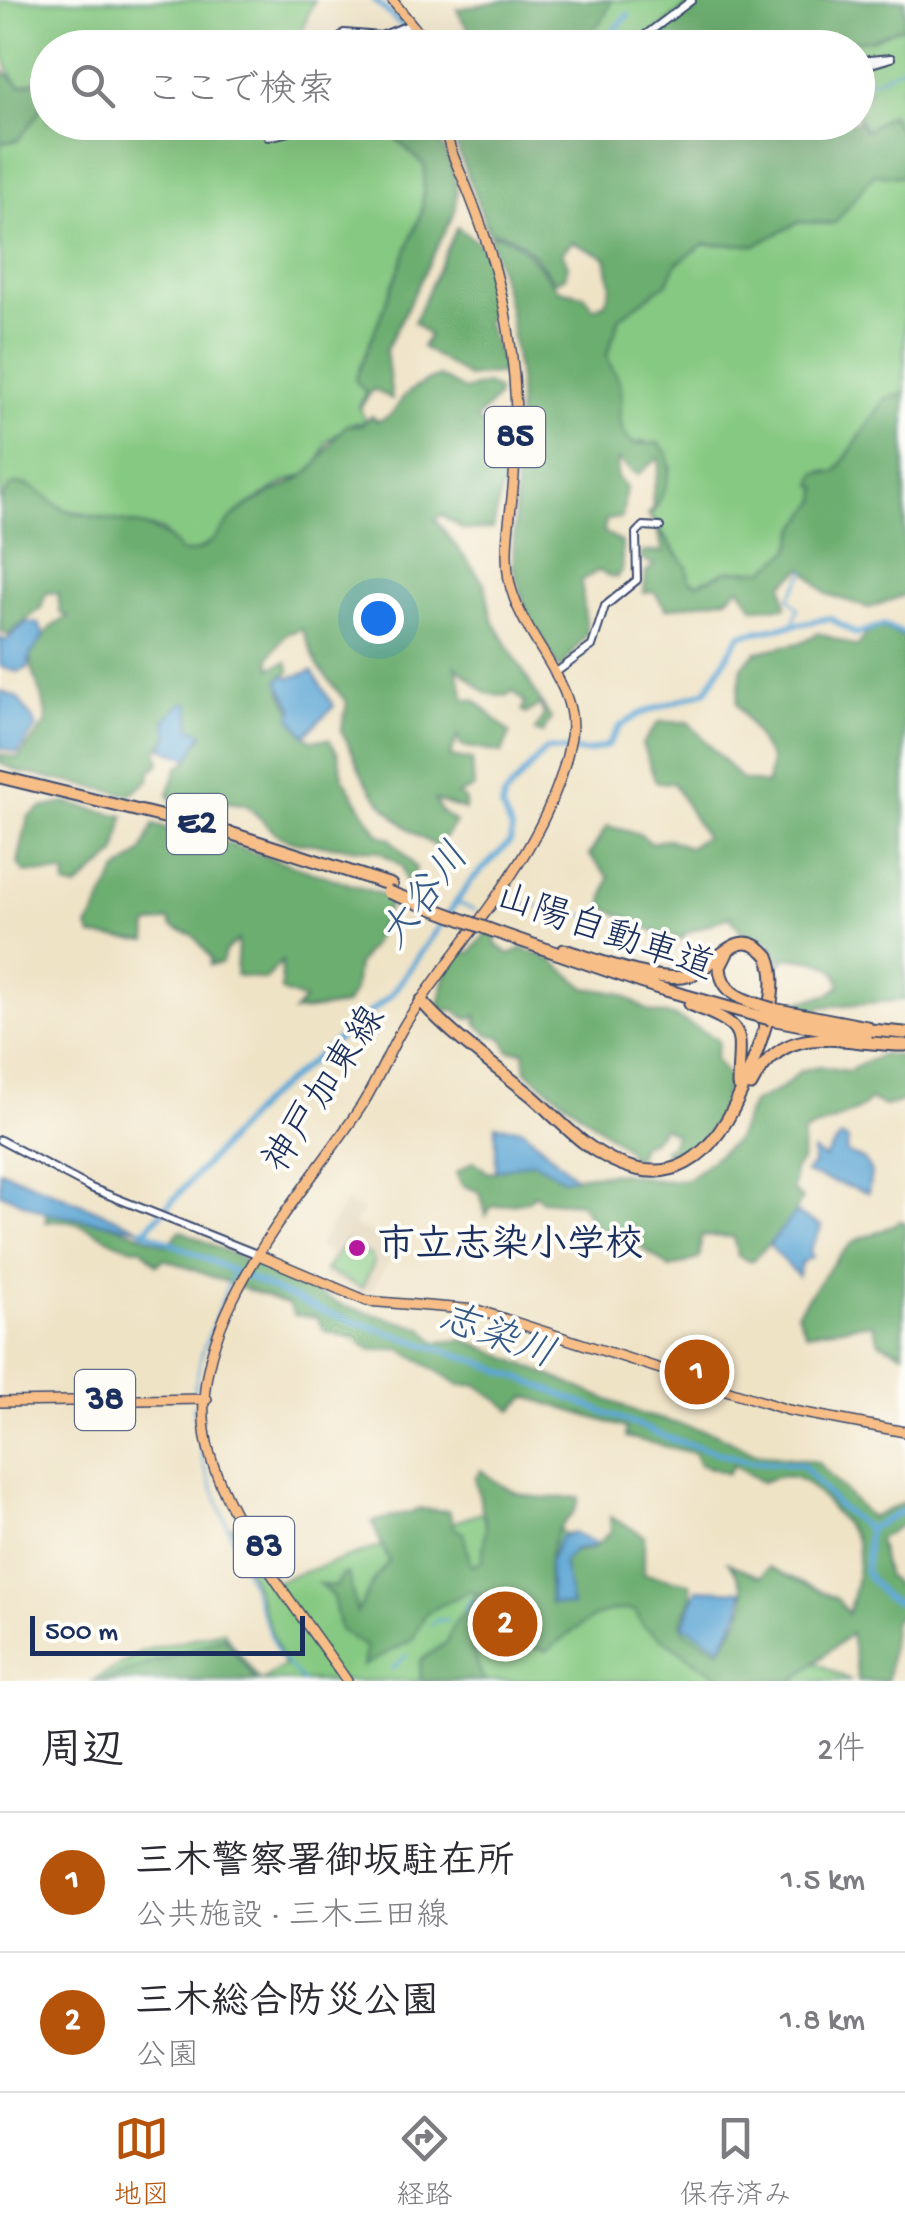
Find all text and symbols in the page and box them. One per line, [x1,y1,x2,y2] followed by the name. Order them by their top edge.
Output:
[30,30,875,140] search box
[65,58,120,113] icon: search
[145,71,335,115] text: ここで検索
[485,407,545,467] road number: 85
[353,593,404,644] your location
[167,794,227,854] road number: E2
[372,836,482,960] water label: 大谷川
[489,875,720,993] street label: 山陽自動車道
[254,998,397,1183] street label: 神戸加東線
[377,1223,643,1270] place label: 市立志染小学校
[346,1237,368,1259] marker: 市立志染小学校
[432,1295,561,1382] water label: 志染川
[664,1334,730,1410] pin: 1
[75,1370,135,1430] road number: 38
[234,1517,294,1577] road number: 83
[472,1586,538,1662] pin: 2
[30,1611,305,1656] scale bar
[45,1617,118,1650] text: 500 m
[40,1730,124,1779] text: 周辺
[817,1733,865,1771] text: 2件
[135,1843,515,1887] text: 三木警察署御坂駐在所
[66,1863,79,1901] text: 1
[781,1863,865,1901] text: 1.5 km
[135,1899,448,1937] text: 公共施設 · 三木三田線
[135,1983,439,2027] text: 三木総合防災公園
[65,2003,80,2041] text: 2
[780,2003,865,2041] text: 1.8 km
[135,2039,199,2077] text: 公園
[113,2111,170,2214] tab: 地図
[396,2111,453,2214] tab: 経路
[679,2111,792,2214] tab: 保存済み

